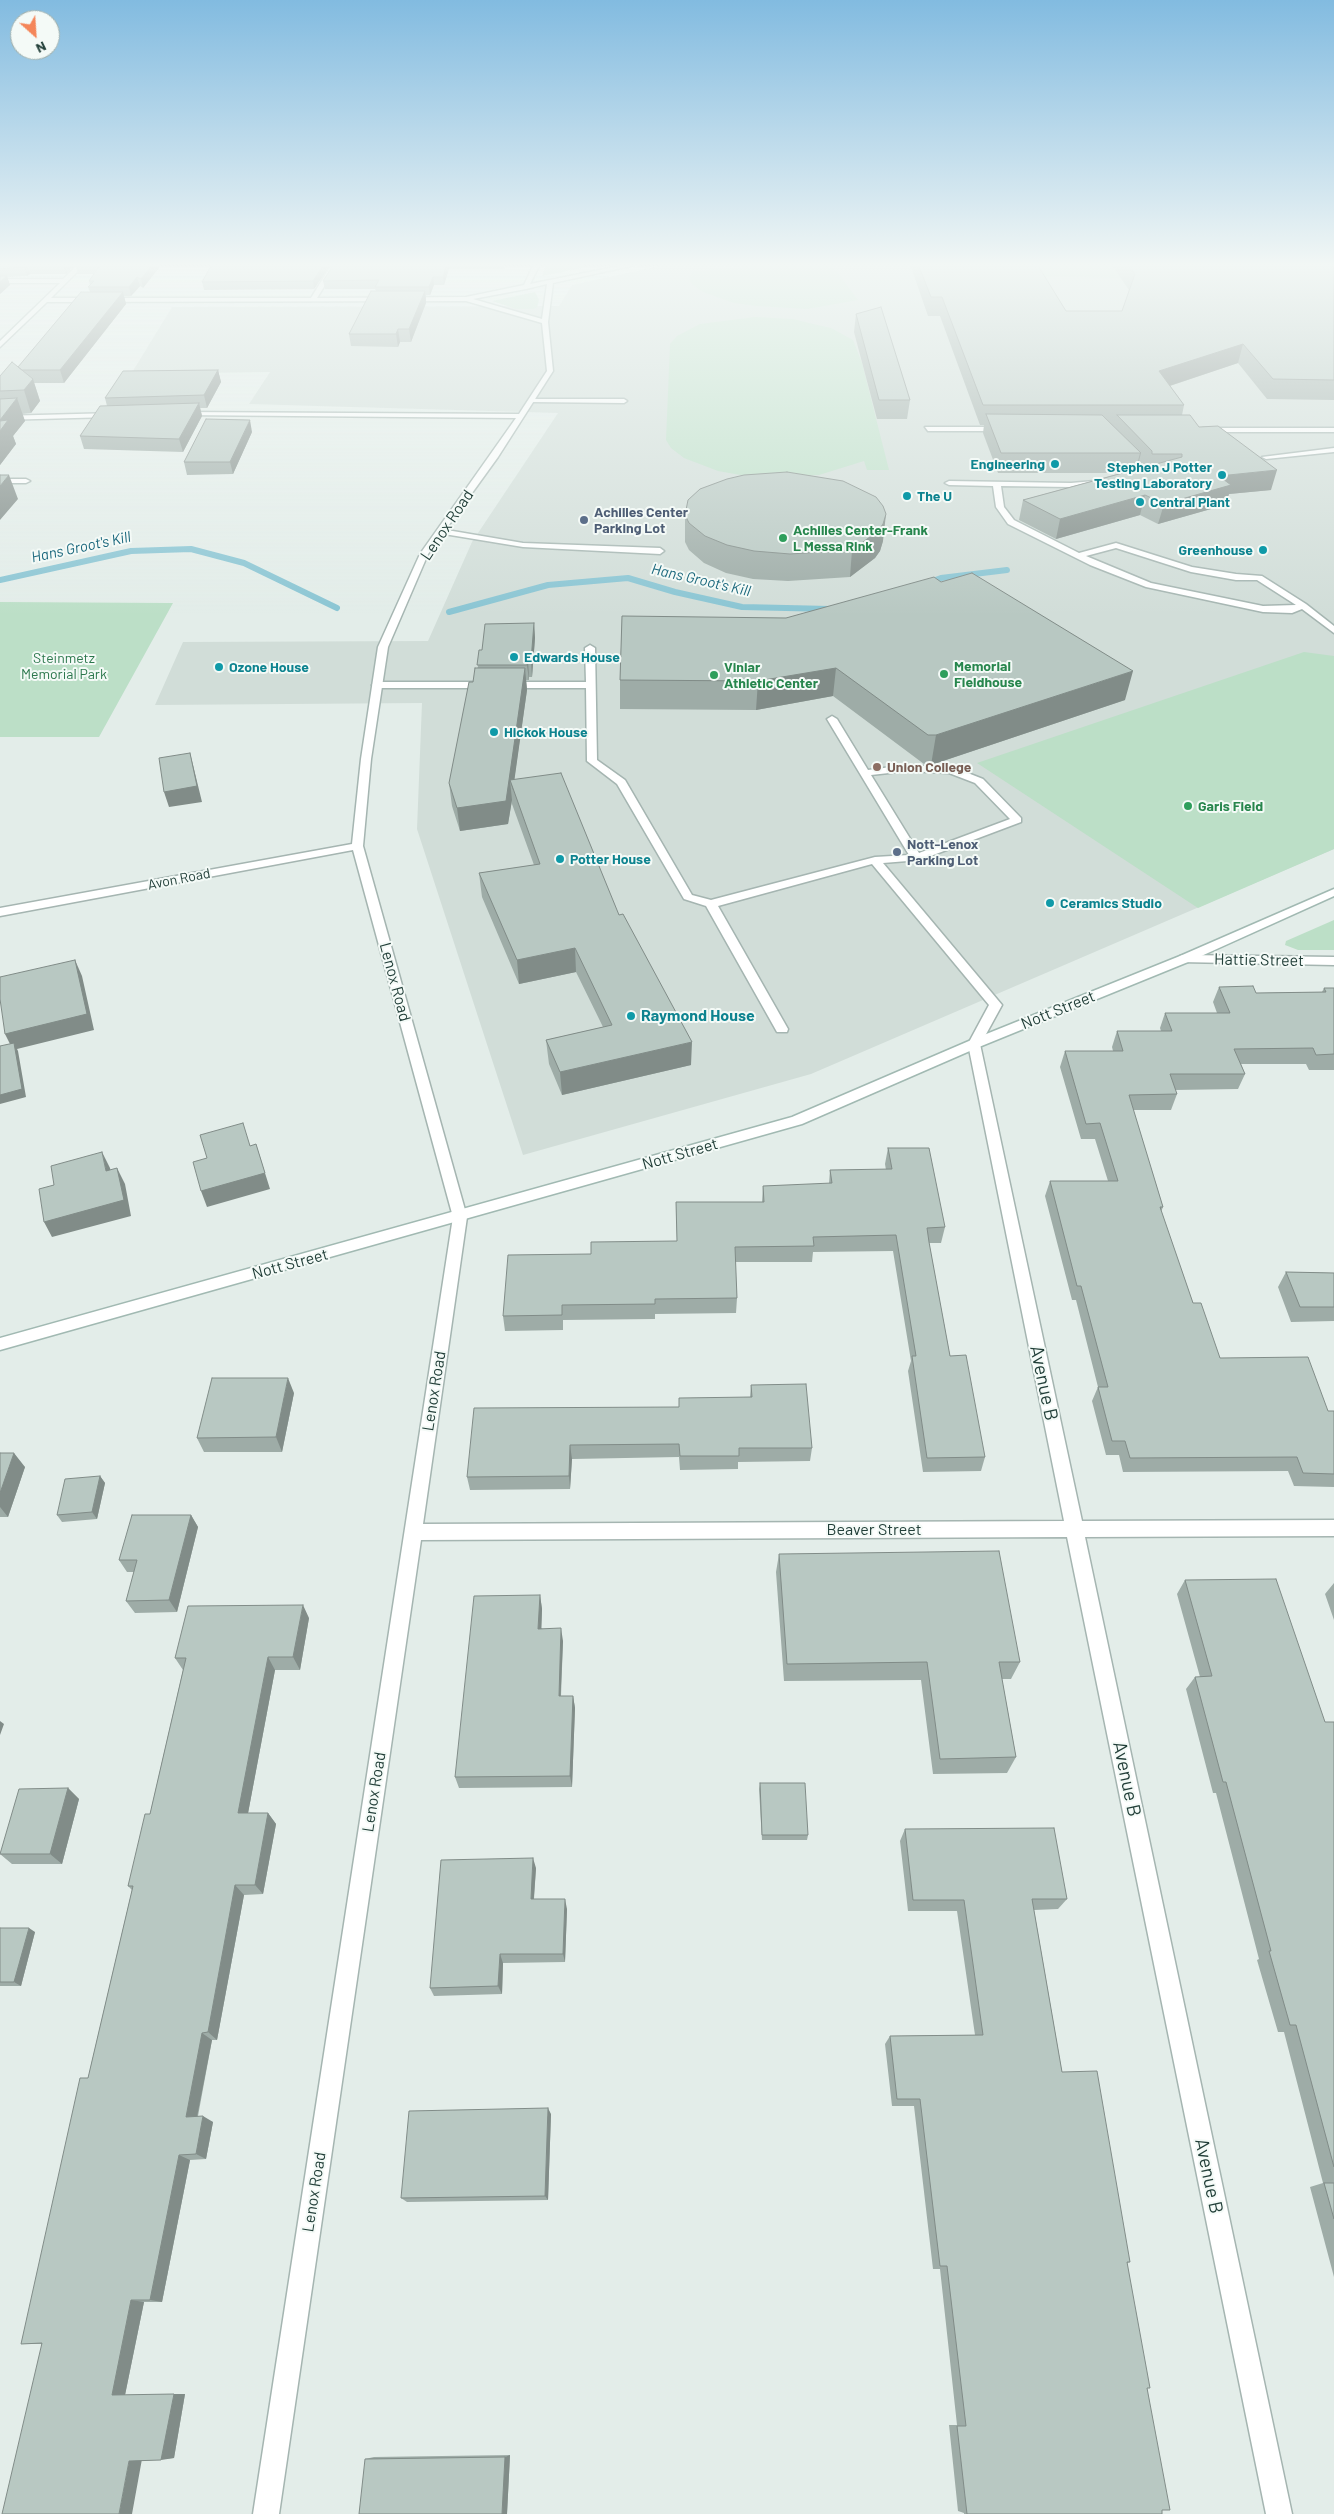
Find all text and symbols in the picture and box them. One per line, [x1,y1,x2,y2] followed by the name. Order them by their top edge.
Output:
[10,10,60,60] north arrow
[33,38,49,58] text: N
[971,456,1045,472] place label: Engineering
[1049,458,1061,470] marker: Engineering
[1094,459,1212,492] place label: Stephen J Potter Testing Laboratory
[1216,469,1228,481] marker: Stephen J Potter Testing Laboratory
[416,486,478,564] street label: Lenox Road
[917,488,952,504] place label: The U
[901,490,913,502] marker: The U
[1150,494,1230,510] place label: Central Plant
[1134,496,1146,508] marker: Central Plant
[594,504,688,536] place label: Achilles Center Parking Lot
[578,514,590,526] marker: Achilles Center Parking Lot
[793,522,928,554] place label: Achilles Center-Frank L Messa Rink
[30,528,132,566] water label: Hans Groot's Kill
[777,532,789,544] marker: Achilles Center-Frank L Messa Rink
[1179,542,1253,558] place label: Greenhouse
[1257,544,1269,556] marker: Greenhouse
[650,560,752,600] water label: Hans Groot's Kill
[524,649,620,665] place label: Edwards House
[21,650,107,682] park label: Steinmetz Memorial Park
[508,651,520,663] marker: Edwards House
[954,658,1022,690] place label: Memorial Fieldhouse
[229,659,309,675] place label: Ozone House
[724,659,818,692] place label: Viniar Athletic Center
[213,661,225,673] marker: Ozone House
[938,668,950,680] marker: Memorial Fieldhouse
[708,669,720,681] marker: Viniar Athletic Center
[504,724,588,740] place label: Hickok House
[488,726,500,738] marker: Hickok House
[887,759,971,775] place label: Union College
[871,761,883,773] marker: Union College
[1198,798,1263,814] place label: Garis Field
[1182,800,1194,812] marker: Garis Field
[907,836,978,869] place label: Nott-Lenox Parking Lot
[891,846,903,858] marker: Nott-Lenox Parking Lot
[570,851,651,867] place label: Potter House
[554,853,566,865] marker: Potter House
[146,865,212,893] street label: Avon Road
[1060,895,1162,911] place label: Ceramics Studio
[1044,897,1056,909] marker: Ceramics Studio
[375,940,415,1024] street label: Lenox Road
[1214,950,1304,970] street label: Hattie Street
[1018,986,1098,1034] street label: Nott Street
[641,1006,755,1026] place label: Raymond House
[625,1010,637,1022] marker: Raymond House
[640,1134,720,1174] street label: Nott Street
[250,1245,330,1283] street label: Nott Street
[1025,1343,1063,1423] street label: Avenue B
[418,1350,450,1432] street label: Lenox Road
[826,1520,922,1540] street label: Beaver Street
[1108,1739,1146,1819] street label: Avenue B
[358,1751,390,1833] street label: Lenox Road
[1190,2136,1228,2216] street label: Avenue B
[298,2151,330,2233] street label: Lenox Road

